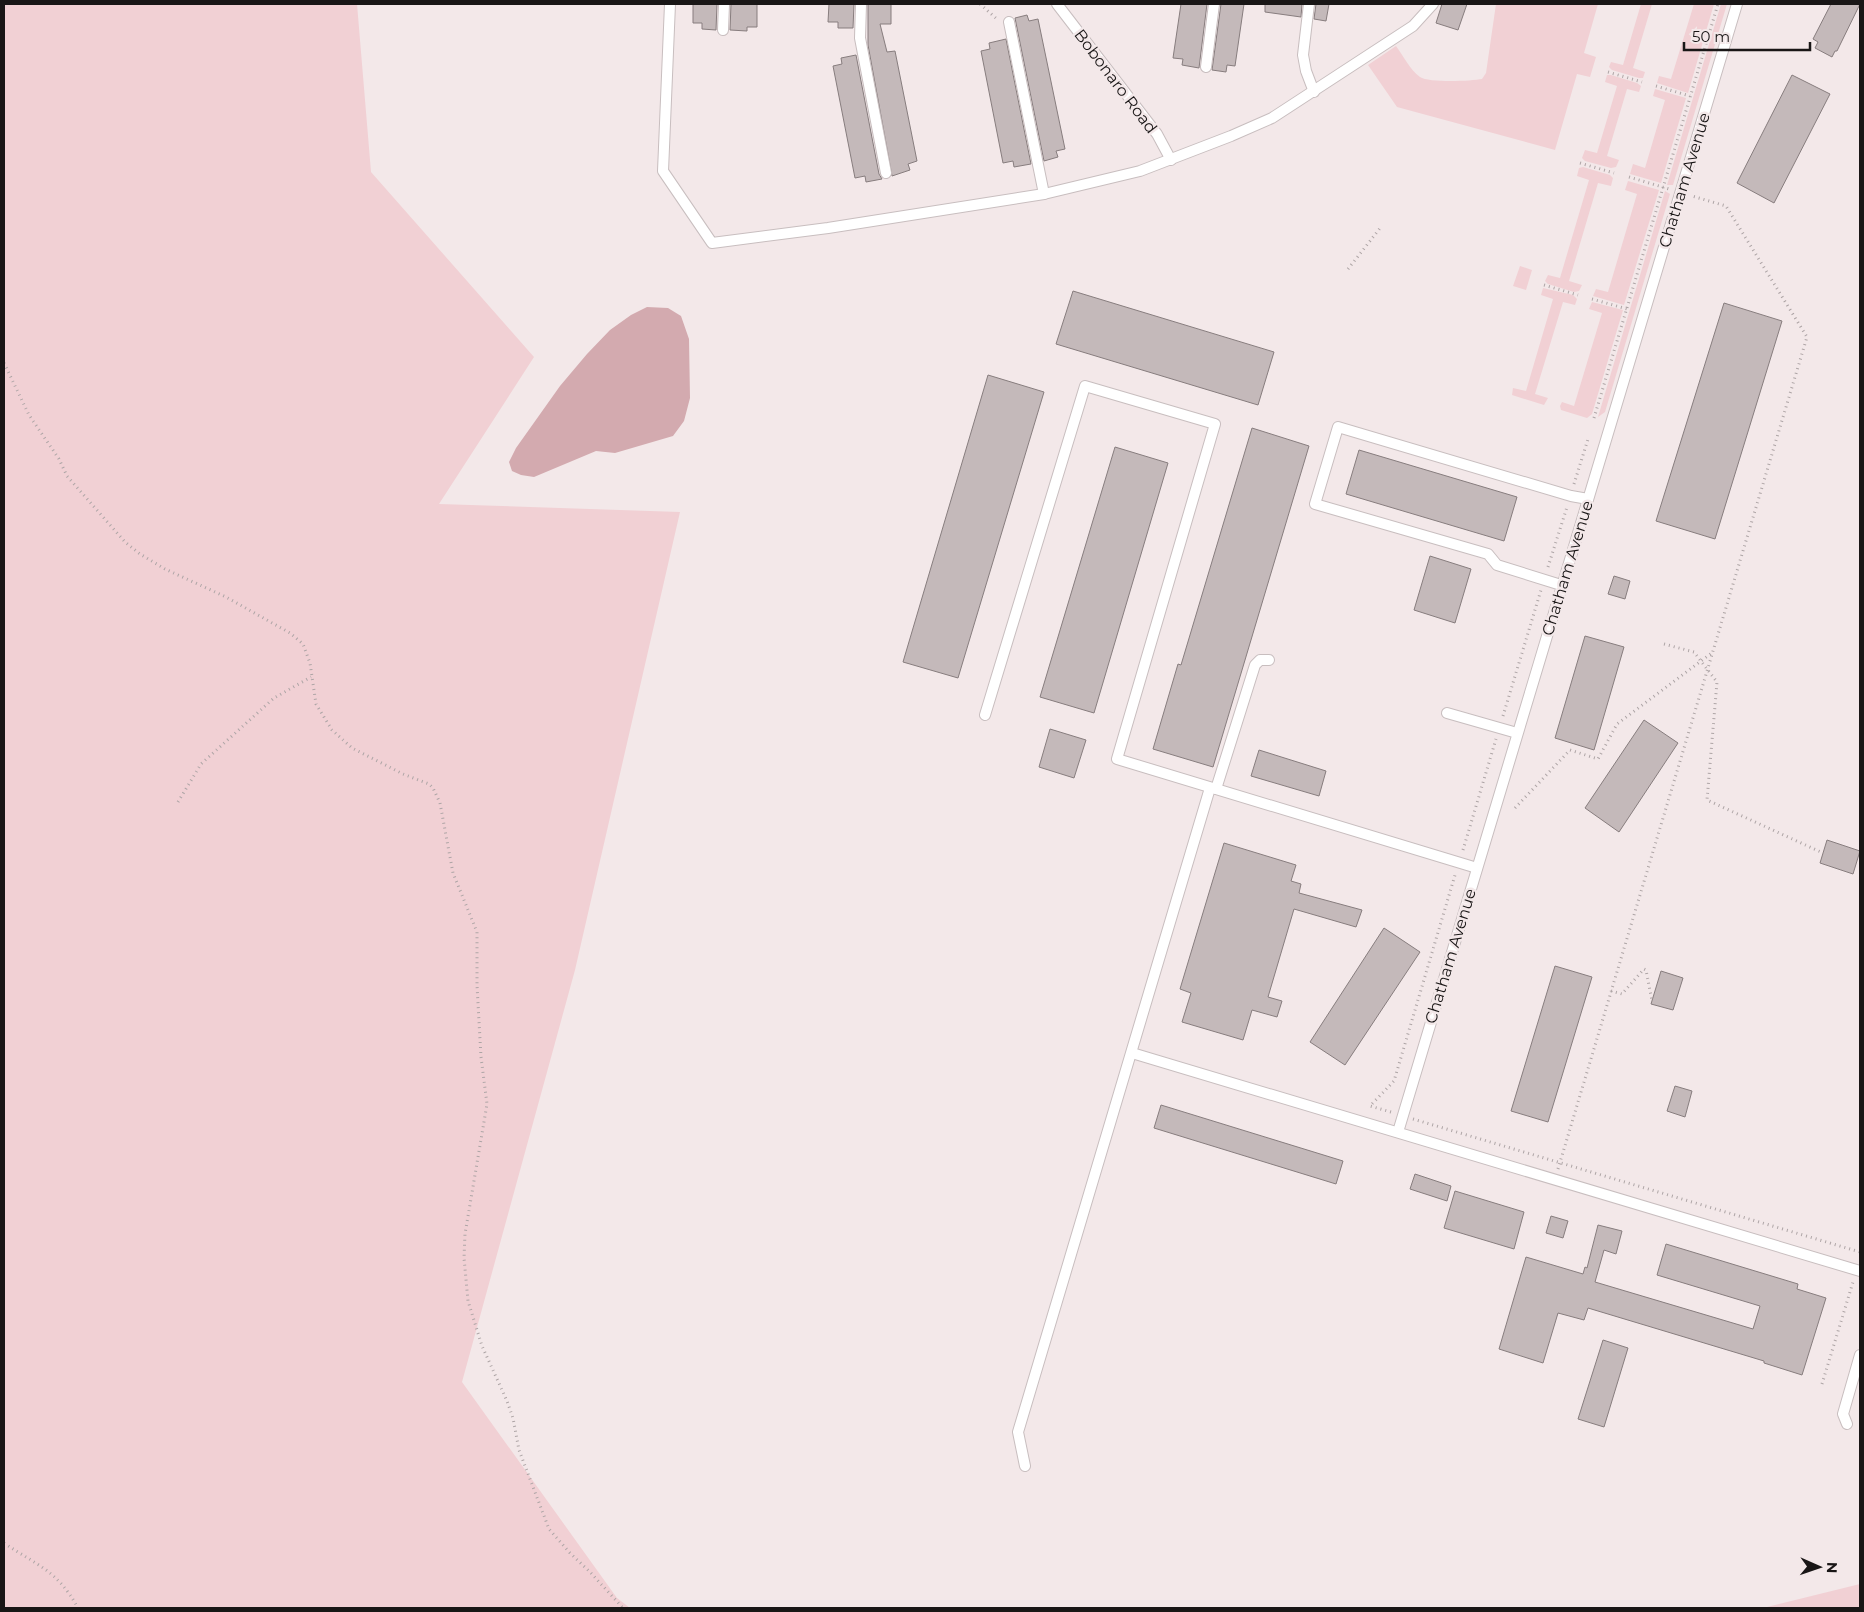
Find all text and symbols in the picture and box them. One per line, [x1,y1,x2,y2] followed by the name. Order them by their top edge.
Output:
[1684,20,1810,52] scale bar
[1070,25,1161,137] street label: Bobonaro Road
[1692,27,1730,46] text: 50 m
[1655,110,1714,250] street label: Chatham Avenue
[1538,498,1597,638] street label: Chatham Avenue
[1421,886,1480,1026] street label: Chatham Avenue
[1794,1542,1844,1592] north arrow
[1823,1561,1841,1573] text: N

